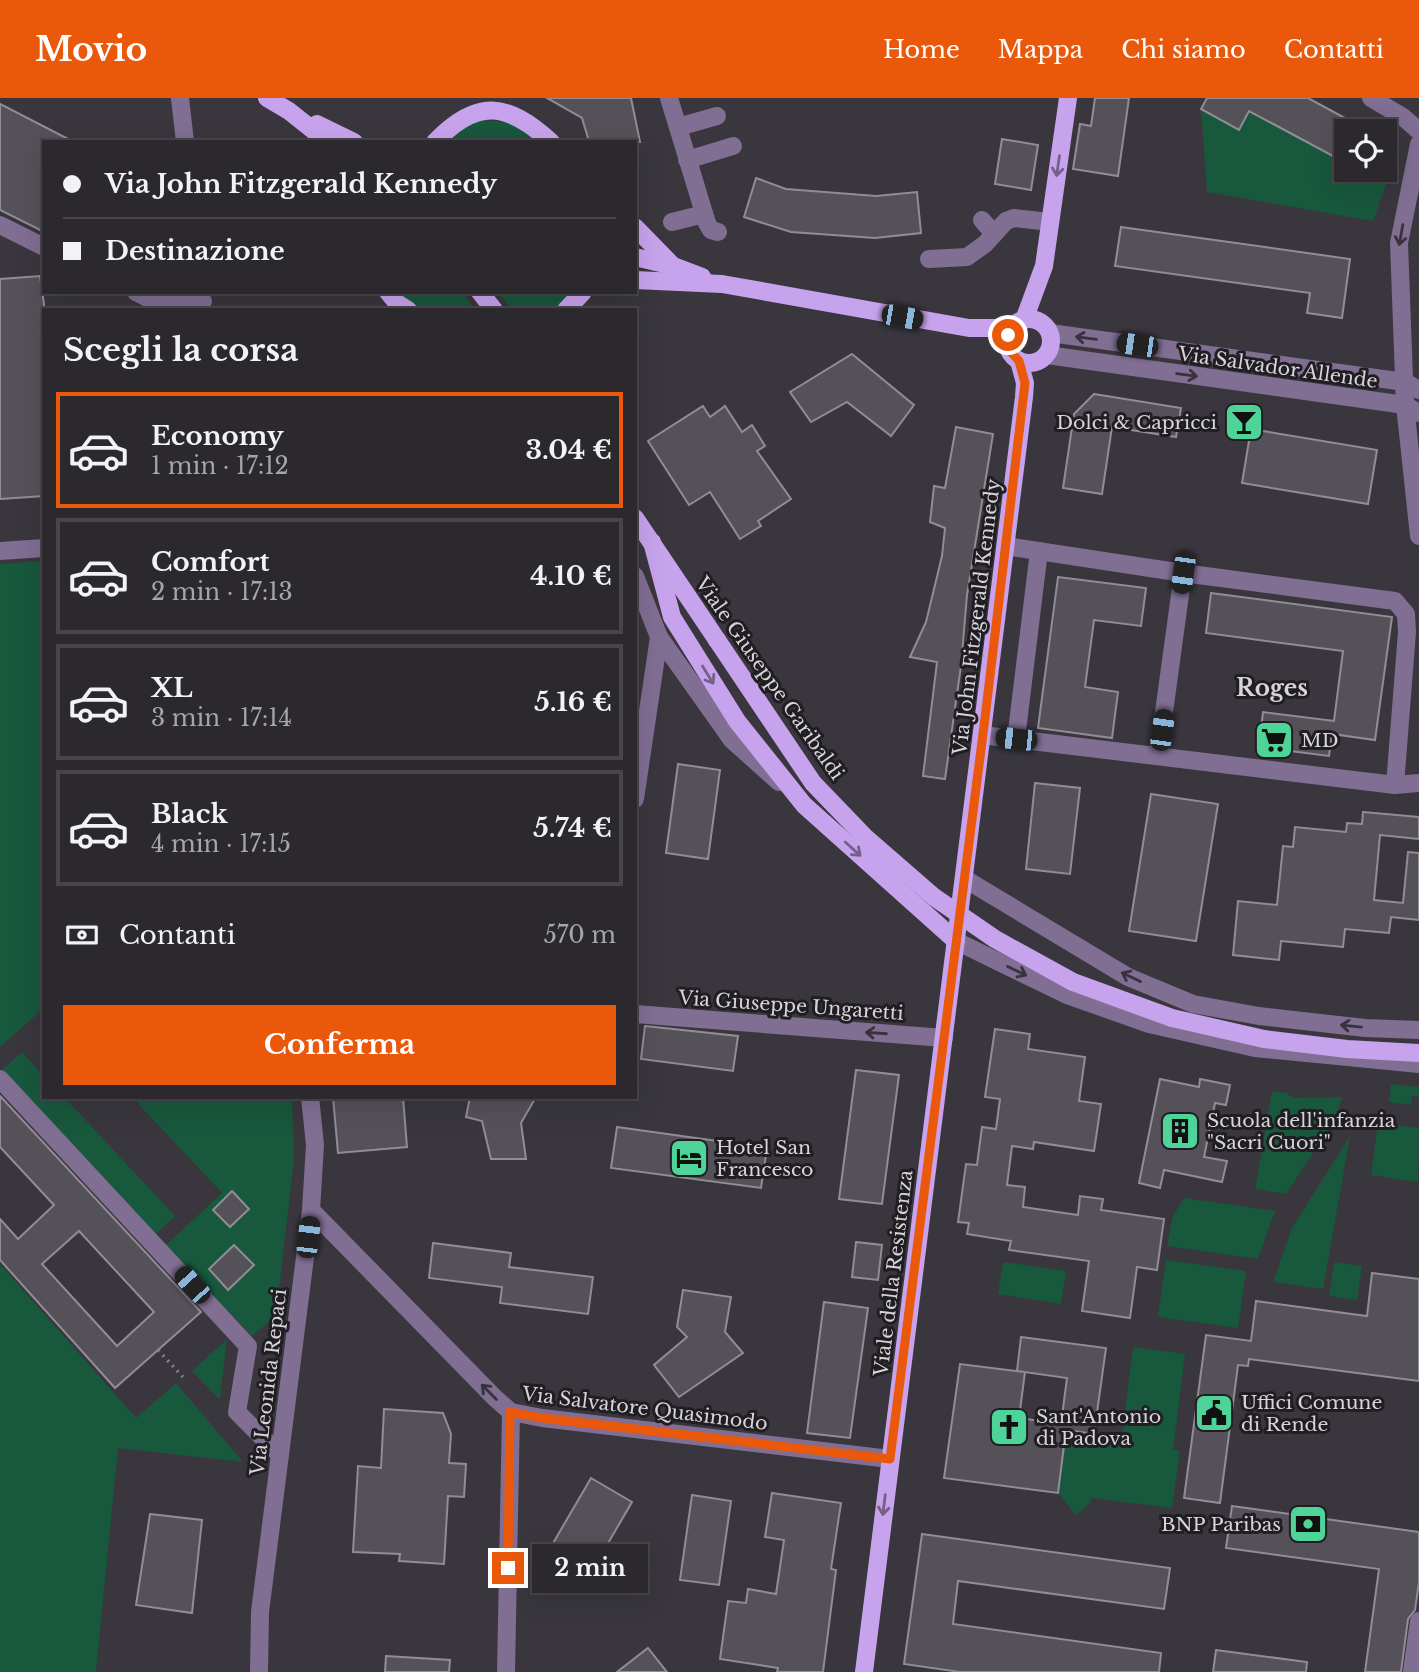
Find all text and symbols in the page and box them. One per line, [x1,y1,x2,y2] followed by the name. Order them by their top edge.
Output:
[35,29,147,70] text: Movio
[883,35,960,64] text: Home
[998,35,1083,64] text: Mappa
[1121,35,1246,64] text: Chi siamo
[1284,35,1384,64] text: Contatti
[1334,119,1397,182] map controls
[1334,119,1397,182] button: locate
[1051,154,1064,176] one-way arrow
[105,168,497,200] text: Via John Fitzgerald Kennedy
[1394,223,1407,246] one-way arrow
[105,235,285,267] text: Destinazione
[880,303,925,331] car
[992,319,1024,351] route start
[63,330,299,370] text: Scegli la corsa
[1075,331,1098,344] one-way arrow
[1115,332,1160,358] car
[1176,342,1379,393] street label: Via Salvador Allende
[1175,369,1198,382] one-way arrow
[1223,401,1265,443] bar icon: Dolci & Capricci
[1056,411,1218,434] place label: Dolci & Capricci
[67,419,130,482] icon: car
[151,420,284,452] text: Economy
[526,434,612,466] text: 3.04 €
[151,452,289,480] text: 1 min · 17:12
[948,478,1005,758] street label: Via John Fitzgerald Kennedy
[67,545,130,608] icon: car
[151,546,269,578] text: Comfort
[1170,551,1197,595] car
[530,560,612,592] text: 4.10 €
[690,571,849,785] street label: Viale Giuseppe Garibaldi
[151,578,293,606] text: 2 min · 17:13
[701,665,716,684] one-way arrow
[67,671,130,734] icon: car
[151,672,193,704] text: XL
[1236,674,1308,702] district label: Roges
[534,686,612,718] text: 5.16 €
[151,704,292,732] text: 3 min · 17:14
[1149,708,1176,752] car
[1253,719,1295,761] supermarket icon: MD
[995,726,1038,752] car
[1301,729,1339,752] place label: MD
[67,797,130,860] icon: car
[151,798,228,830] text: Black
[533,812,612,844] text: 5.74 €
[151,830,291,858] text: 4 min · 17:15
[844,840,862,856] one-way arrow
[63,916,101,954] icon: cash
[119,919,236,951] text: Contanti
[544,921,616,949] text: 570 m
[1006,964,1027,978] one-way arrow
[1121,970,1142,984] one-way arrow
[677,986,905,1025] street label: Via Giuseppe Ungaretti
[63,1005,616,1085] button: Conferma
[1340,1020,1363,1033] one-way arrow
[866,1026,888,1039] one-way arrow
[1207,1109,1396,1154] place label: Scuola dell'infanzia "Sacri Cuori"
[1159,1110,1201,1152] building icon: Scuola dell'infanzia "Sacri Cuori"
[716,1136,814,1181] place label: Hotel San Francesco
[668,1137,710,1179] hotel icon: Hotel San Francesco
[869,1168,918,1379] street label: Viale della Resistenza
[296,1215,321,1259] car
[171,1262,214,1308] car
[245,1287,291,1478] street label: Via Leonida Repaci
[520,1382,769,1435] street label: Via Salvatore Quasimodo
[481,1384,498,1401] one-way arrow
[1241,1391,1382,1436] place label: Uffici Comune di Rende
[1193,1392,1235,1434] public building icon: Uffici Comune di Rende
[1036,1405,1161,1450] place label: Sant'Antonio di Padova
[988,1406,1030,1448] church icon: Sant'Antonio di Padova
[878,1494,891,1516] one-way arrow
[1287,1503,1329,1545] bank icon: BNP Paribas
[1161,1513,1281,1536] place label: BNP Paribas
[532,1544,648,1592] callout: 2 min
[492,1552,524,1584] route end
[554,1554,626,1582] text: 2 min

